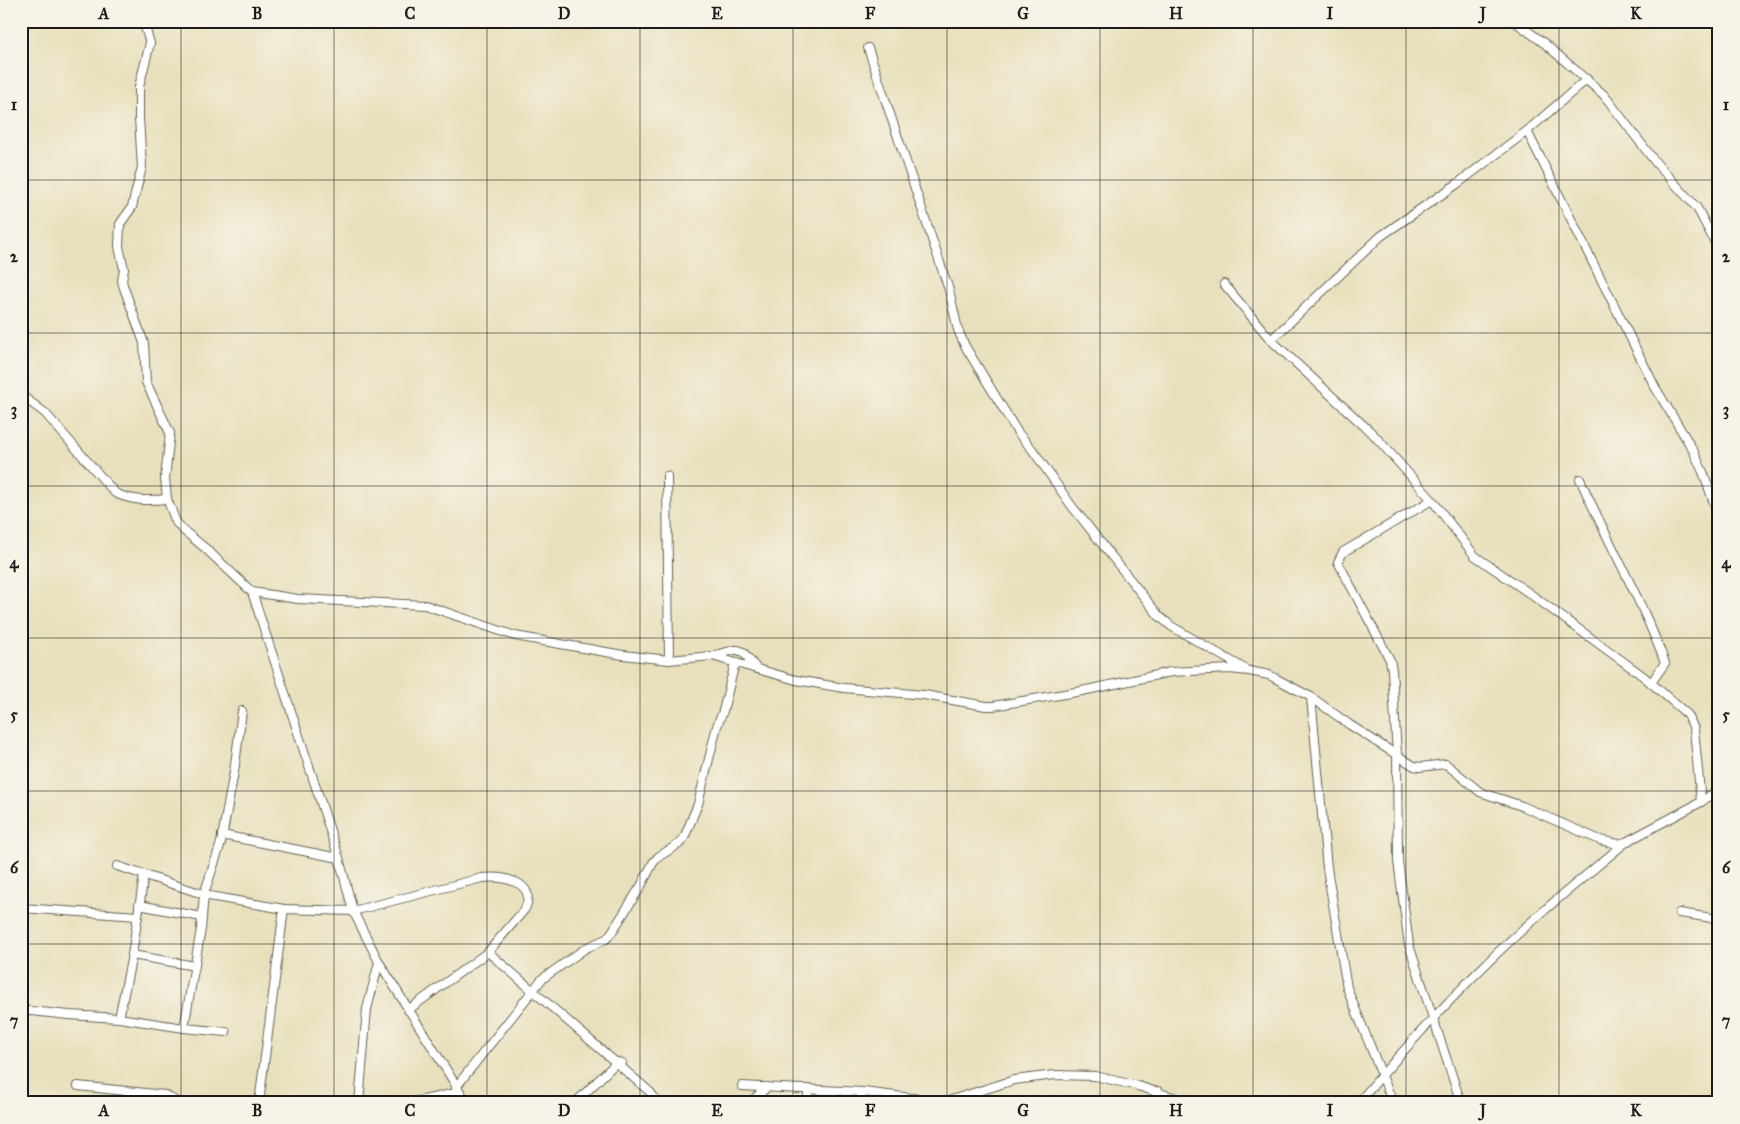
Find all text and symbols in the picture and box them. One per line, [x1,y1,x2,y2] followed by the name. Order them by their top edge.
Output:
[98,4,110,23] text: A
[252,4,262,23] text: B
[405,4,416,23] text: C
[558,4,571,23] text: D
[711,4,723,23] text: E
[865,4,876,23] text: F
[1017,4,1029,23] text: G
[1169,4,1183,23] text: H
[1327,4,1334,23] text: I
[1478,4,1487,24] text: J
[1630,4,1642,23] text: K
[11,95,18,114] text: 1
[1723,95,1730,114] text: 1
[10,247,19,266] text: 2
[1722,247,1731,266] text: 2
[11,400,17,420] text: 3
[1723,400,1729,420] text: 3
[10,553,20,573] text: 4
[1722,553,1732,573] text: 4
[10,705,18,724] text: 5
[1722,705,1730,724] text: 5
[10,858,19,877] text: 6
[1722,858,1731,877] text: 6
[10,1011,19,1030] text: 7
[1722,1011,1731,1030] text: 7
[98,1101,110,1120] text: A
[252,1101,262,1120] text: B
[405,1101,416,1120] text: C
[558,1101,571,1120] text: D
[711,1101,723,1120] text: E
[865,1101,876,1120] text: F
[1017,1101,1029,1120] text: G
[1169,1101,1183,1120] text: H
[1327,1101,1334,1120] text: I
[1478,1101,1487,1121] text: J
[1630,1101,1642,1120] text: K

